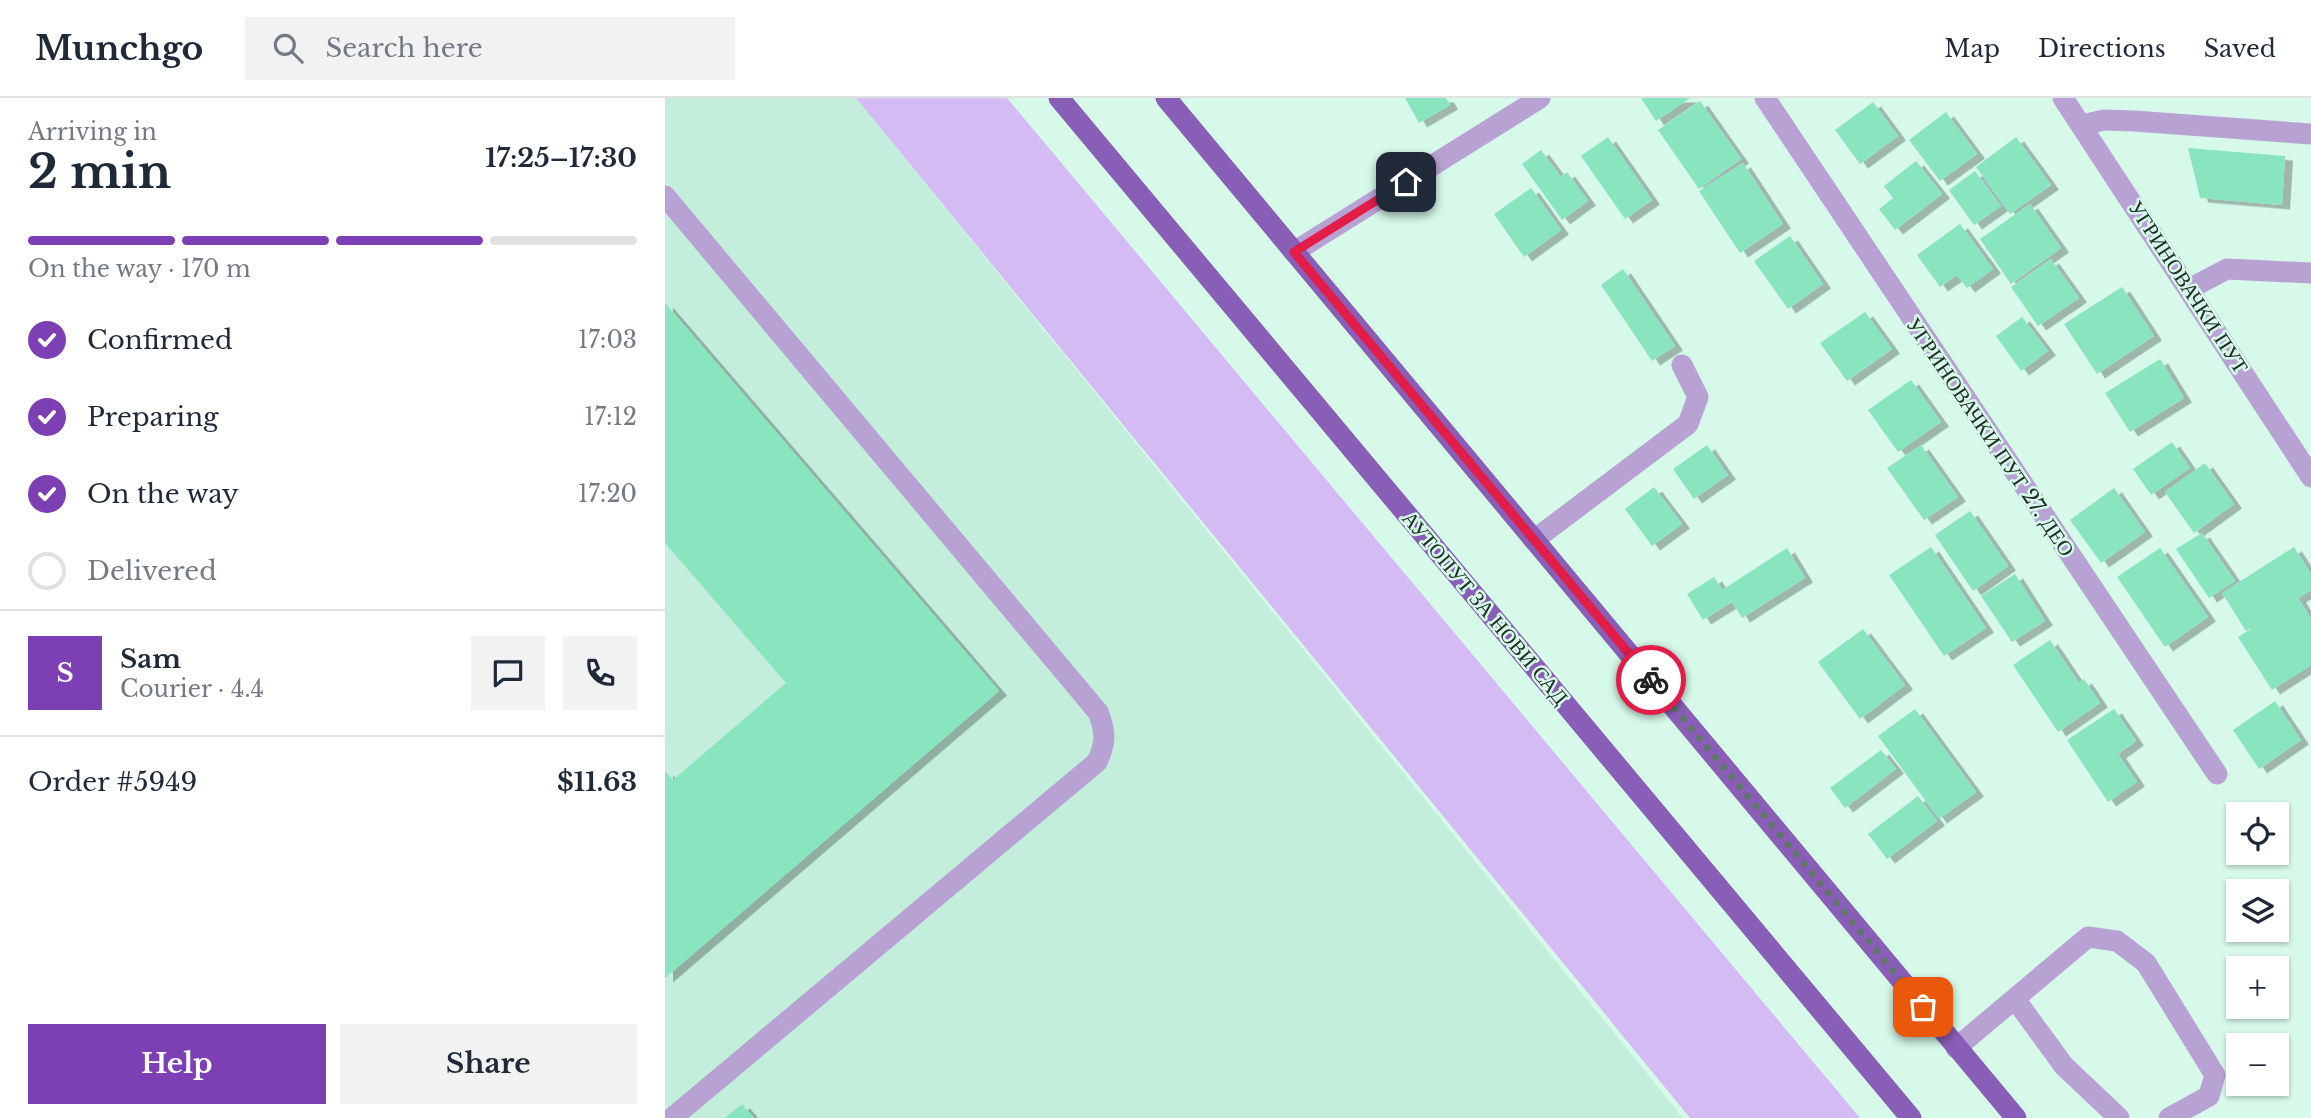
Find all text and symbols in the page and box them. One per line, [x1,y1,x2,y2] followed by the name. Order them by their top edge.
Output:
[245,17,735,80] search box
[35,28,203,69] text: Munchgo
[269,29,307,67] icon: search
[325,32,483,64] text: Search here
[1944,34,2000,63] text: Map
[2038,34,2166,63] text: Directions
[2204,34,2276,63] text: Saved
[28,118,157,146] text: Arriving in
[485,142,637,174] text: 17:25–17:30
[28,143,171,200] text: 2 min
[1376,152,1436,212] pin
[1387,163,1425,201] icon: home
[2122,196,2254,378] street label: УГРИНОВАЧКИ ПУТ
[28,255,251,283] text: On the way · 170 m
[1900,313,2080,561] street label: УГРИНОВАЧКИ ПУТ 27. ДЕО
[28,321,66,359] icon: check
[87,324,232,356] text: Confirmed
[578,326,637,354] text: 17:03
[28,398,66,436] icon: check
[87,401,219,433] text: Preparing
[584,403,637,431] text: 17:12
[28,475,66,513] icon: check
[87,478,239,510] text: On the way
[578,480,637,508] text: 17:20
[1396,506,1574,710] street label: АУТОПУТ ЗА НОВИ САД
[87,555,217,587] text: Delivered
[471,636,545,710] button: chat
[563,636,637,710] button: phone
[120,643,181,675] text: Sam
[1616,645,1686,715] courier
[56,657,74,689] text: S
[1632,661,1670,699] icon: bike
[120,675,264,703] text: Courier · 4.4
[28,766,197,798] text: Order #5949
[557,766,637,798] text: $11.63
[2226,802,2289,1096] map controls
[2226,802,2289,865] button: locate
[2226,879,2289,942] button: layers
[2226,956,2289,1019] button: +
[1893,977,1953,1037] pin
[1904,988,1942,1026] icon: bag
[28,1024,326,1104] button: Help
[340,1024,637,1104] button: Share
[2226,1033,2289,1096] button: −

